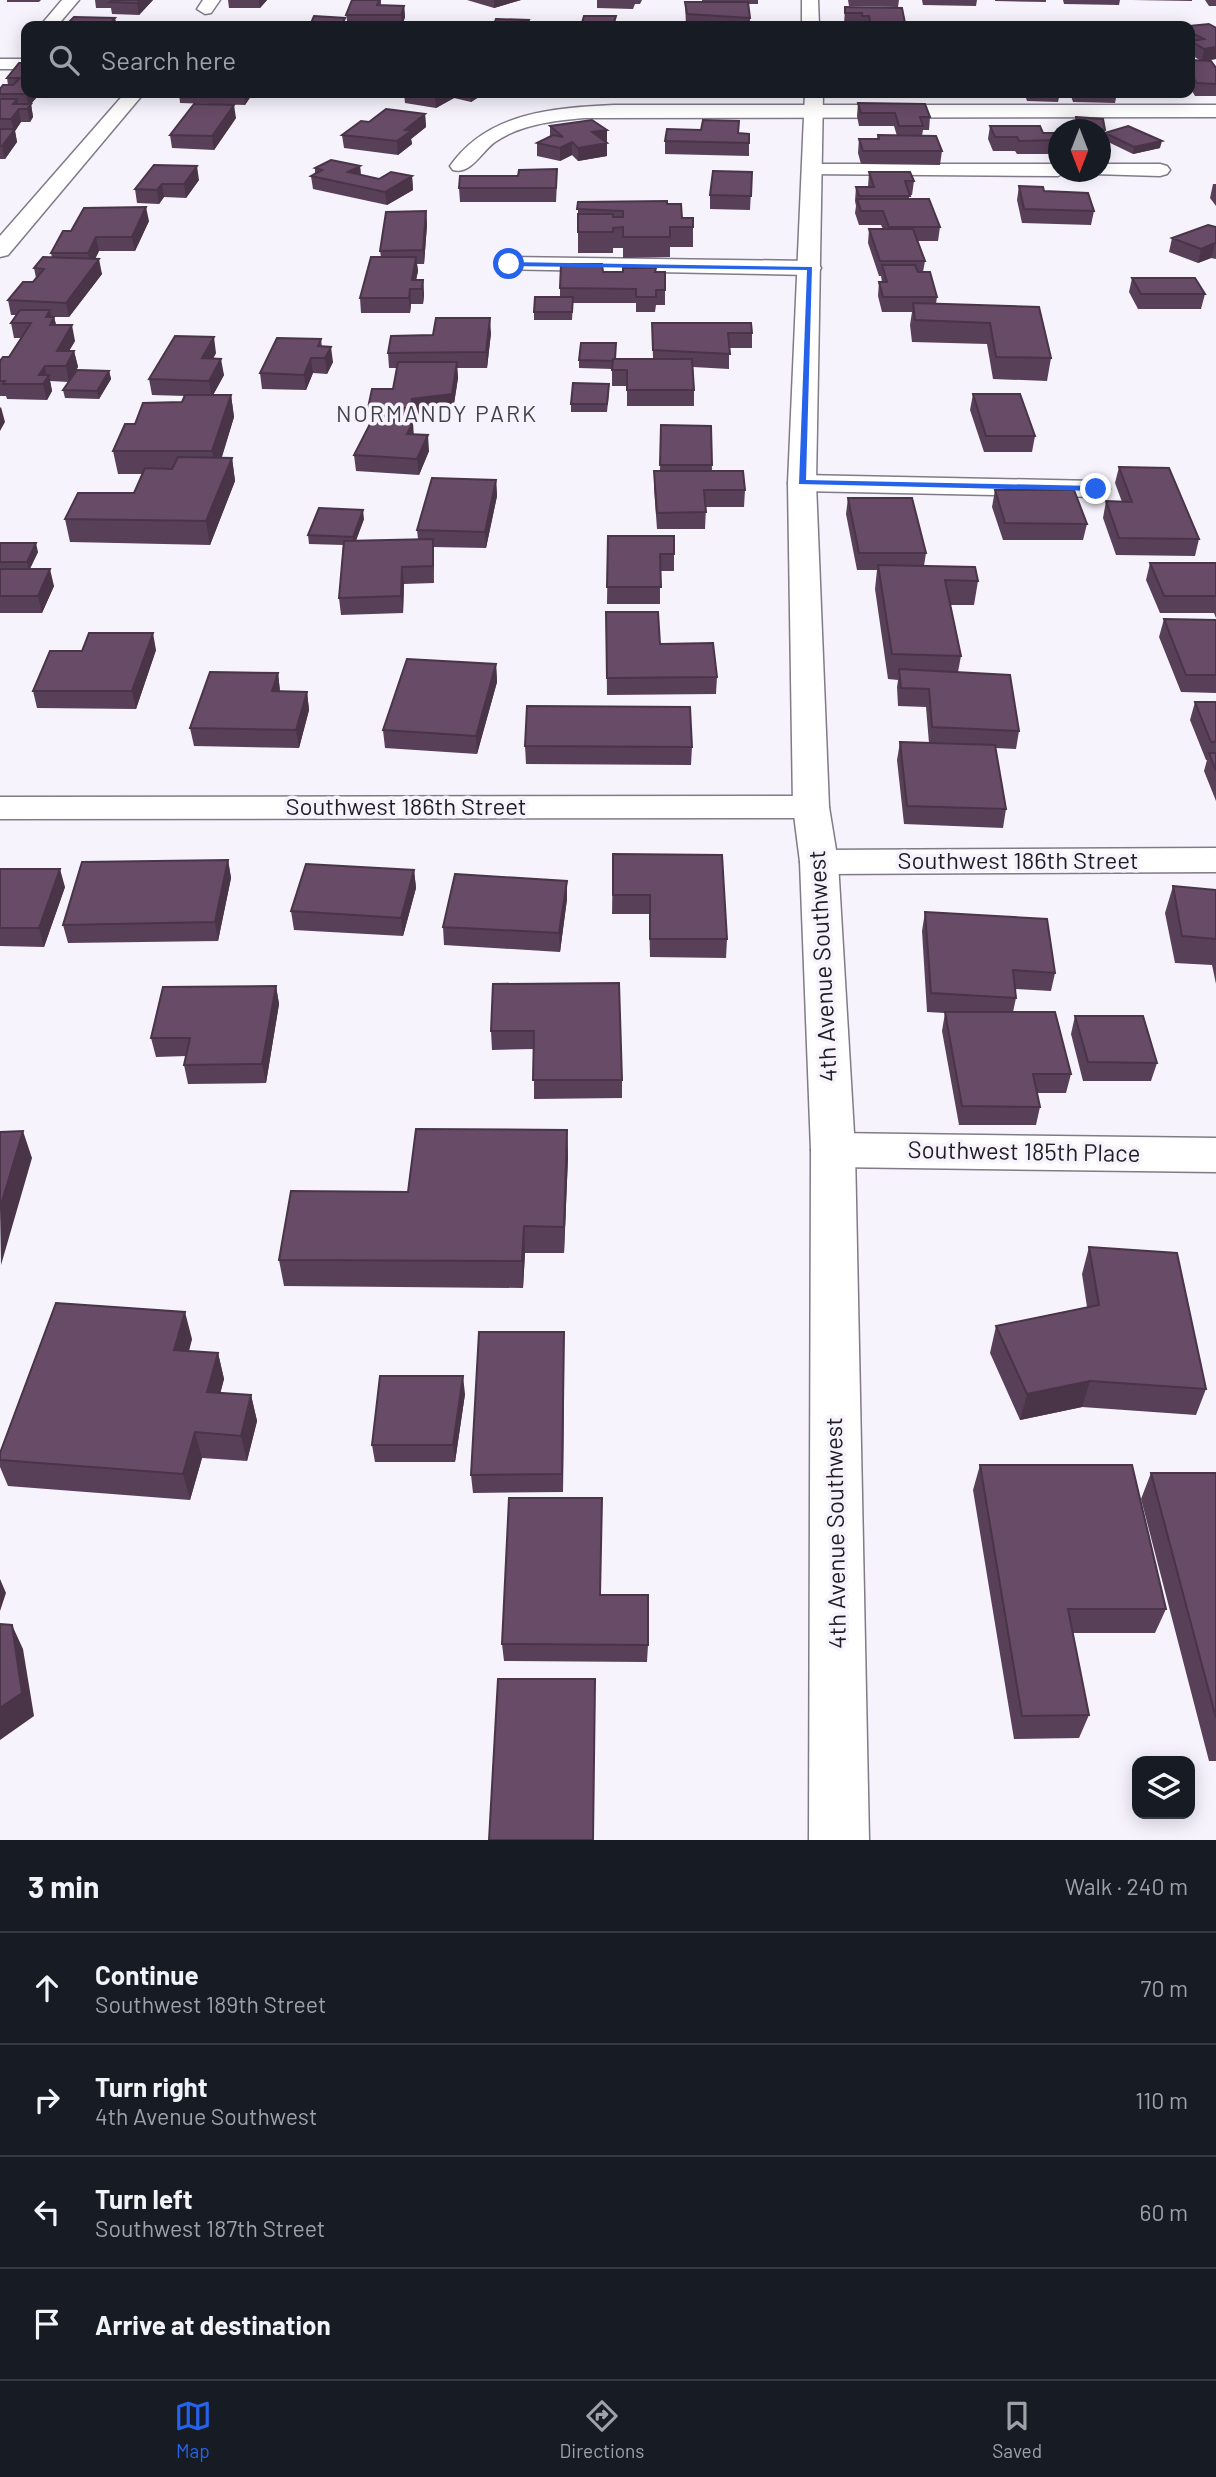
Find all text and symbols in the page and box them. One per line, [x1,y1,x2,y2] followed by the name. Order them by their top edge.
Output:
[21,21,1195,98] search box
[45,41,83,79] icon: search
[101,44,236,75] text: Search here
[1048,119,1111,182] north arrow
[493,248,524,279] route start
[336,399,538,427] district label: NORMANDY PARK
[1080,473,1111,504] route end
[285,791,527,820] street label: Southwest 186th Street
[897,845,1139,874] street label: Southwest 186th Street
[801,850,842,1083] street label: 4th Avenue Southwest
[907,1134,1141,1167] street label: Southwest 185th Place
[818,1417,851,1649] street label: 4th Avenue Southwest
[1132,1756,1195,1819] map controls
[1132,1756,1195,1819] button: layers
[28,1868,99,1904] text: 3 min
[1065,1872,1188,1900] text: Walk · 240 m
[95,1959,199,1990] text: Continue
[28,1969,66,2007] icon: ahead
[1141,1974,1188,2002] text: 70 m
[95,1990,326,2018] text: Southwest 189th Street
[95,2071,208,2102] text: Turn right
[28,2081,66,2119] icon: right
[1135,2086,1188,2114] text: 110 m
[95,2102,317,2130] text: 4th Avenue Southwest
[95,2183,193,2214] text: Turn left
[28,2193,66,2231] icon: left
[1140,2198,1188,2226] text: 60 m
[95,2214,325,2242] text: Southwest 187th Street
[28,2305,66,2343] icon: arrive
[95,2309,331,2340] text: Arrive at destination
[174,2397,212,2462] tab: Map
[560,2397,645,2462] tab: Directions
[992,2397,1042,2462] tab: Saved

